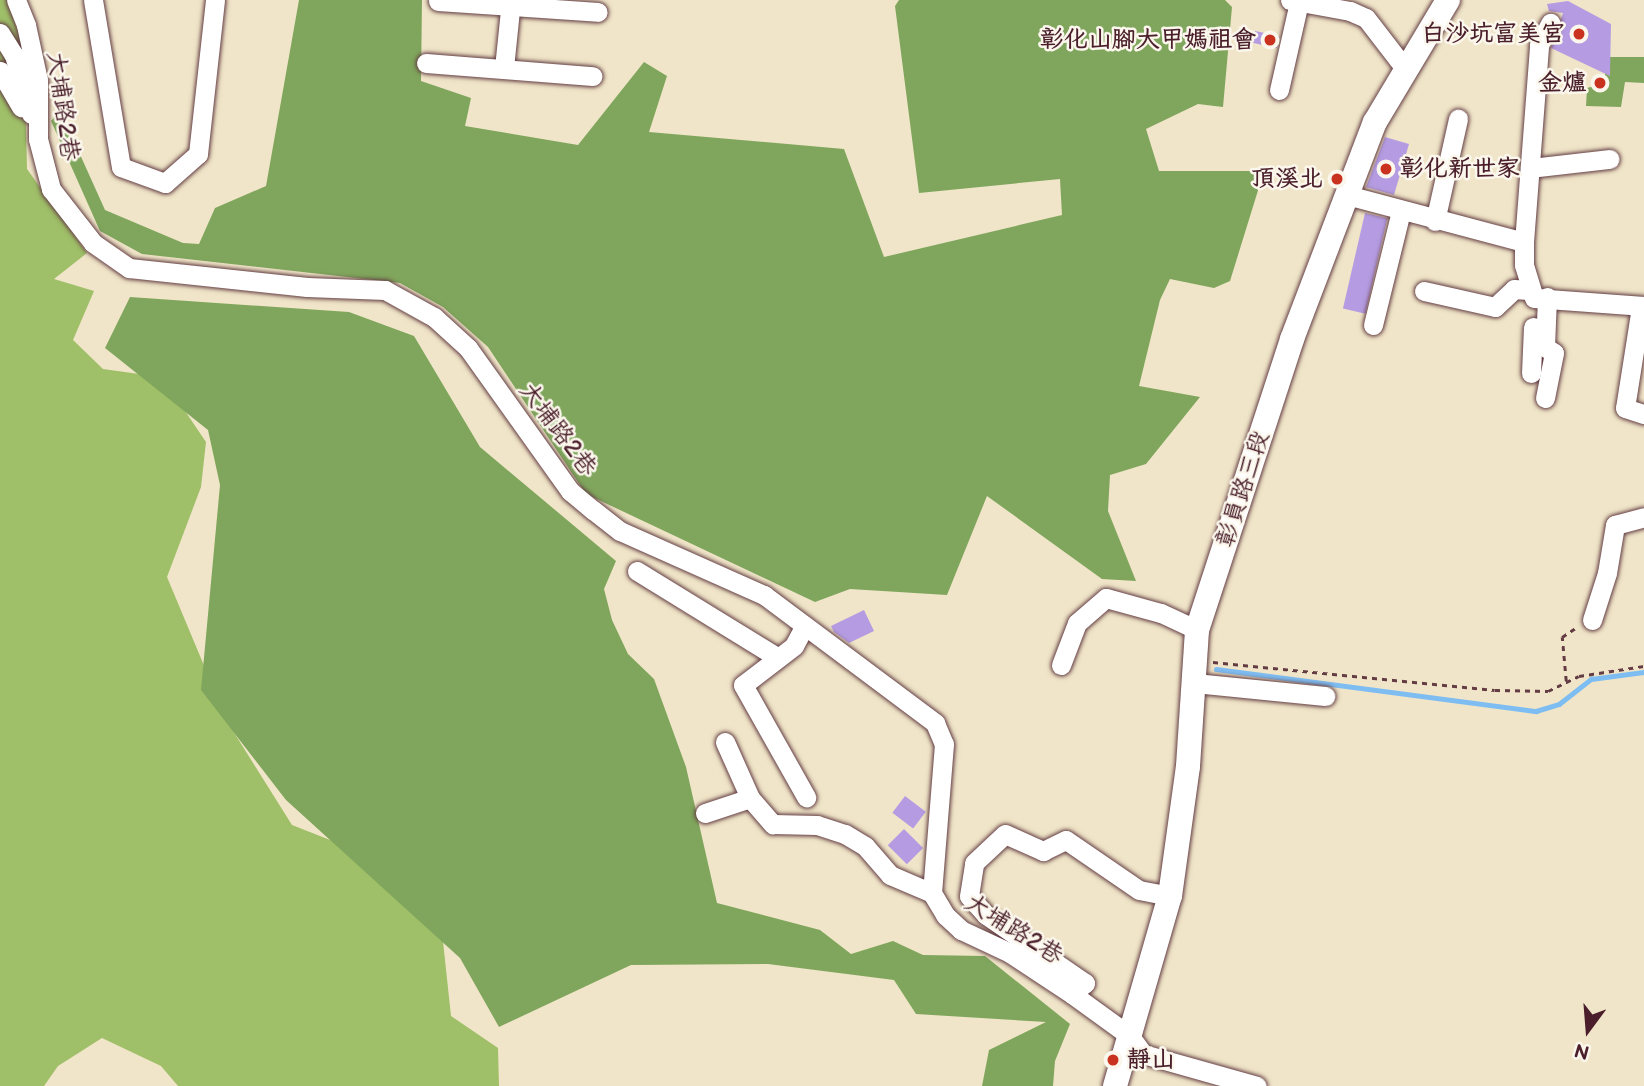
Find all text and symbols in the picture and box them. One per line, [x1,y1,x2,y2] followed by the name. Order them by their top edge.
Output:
[1421,20,1565,48] place label: 白沙坑富美宮
[1040,26,1256,54] place label: 彰化山腳大甲媽祖會
[1571,26,1587,42] marker: 白沙坑富美宮
[1262,32,1278,48] marker: 彰化山腳大甲媽祖會
[41,49,85,163] street label: 大埔路2巷
[1538,69,1586,97] place label: 金爐
[1592,75,1608,91] marker: 金爐
[1400,155,1520,183] place label: 彰化新世家
[1378,161,1394,177] marker: 彰化新世家
[1251,165,1323,193] place label: 頂溪北
[1329,171,1345,187] marker: 頂溪北
[513,376,603,482] street label: 大埔路2巷
[1211,427,1275,551] street label: 彰員路三段
[960,888,1068,970] street label: 大埔路2巷
[1553,995,1623,1065] north arrow
[1572,1038,1592,1064] text: N
[1127,1046,1175,1074] place label: 靜山
[1105,1052,1121,1068] marker: 靜山

